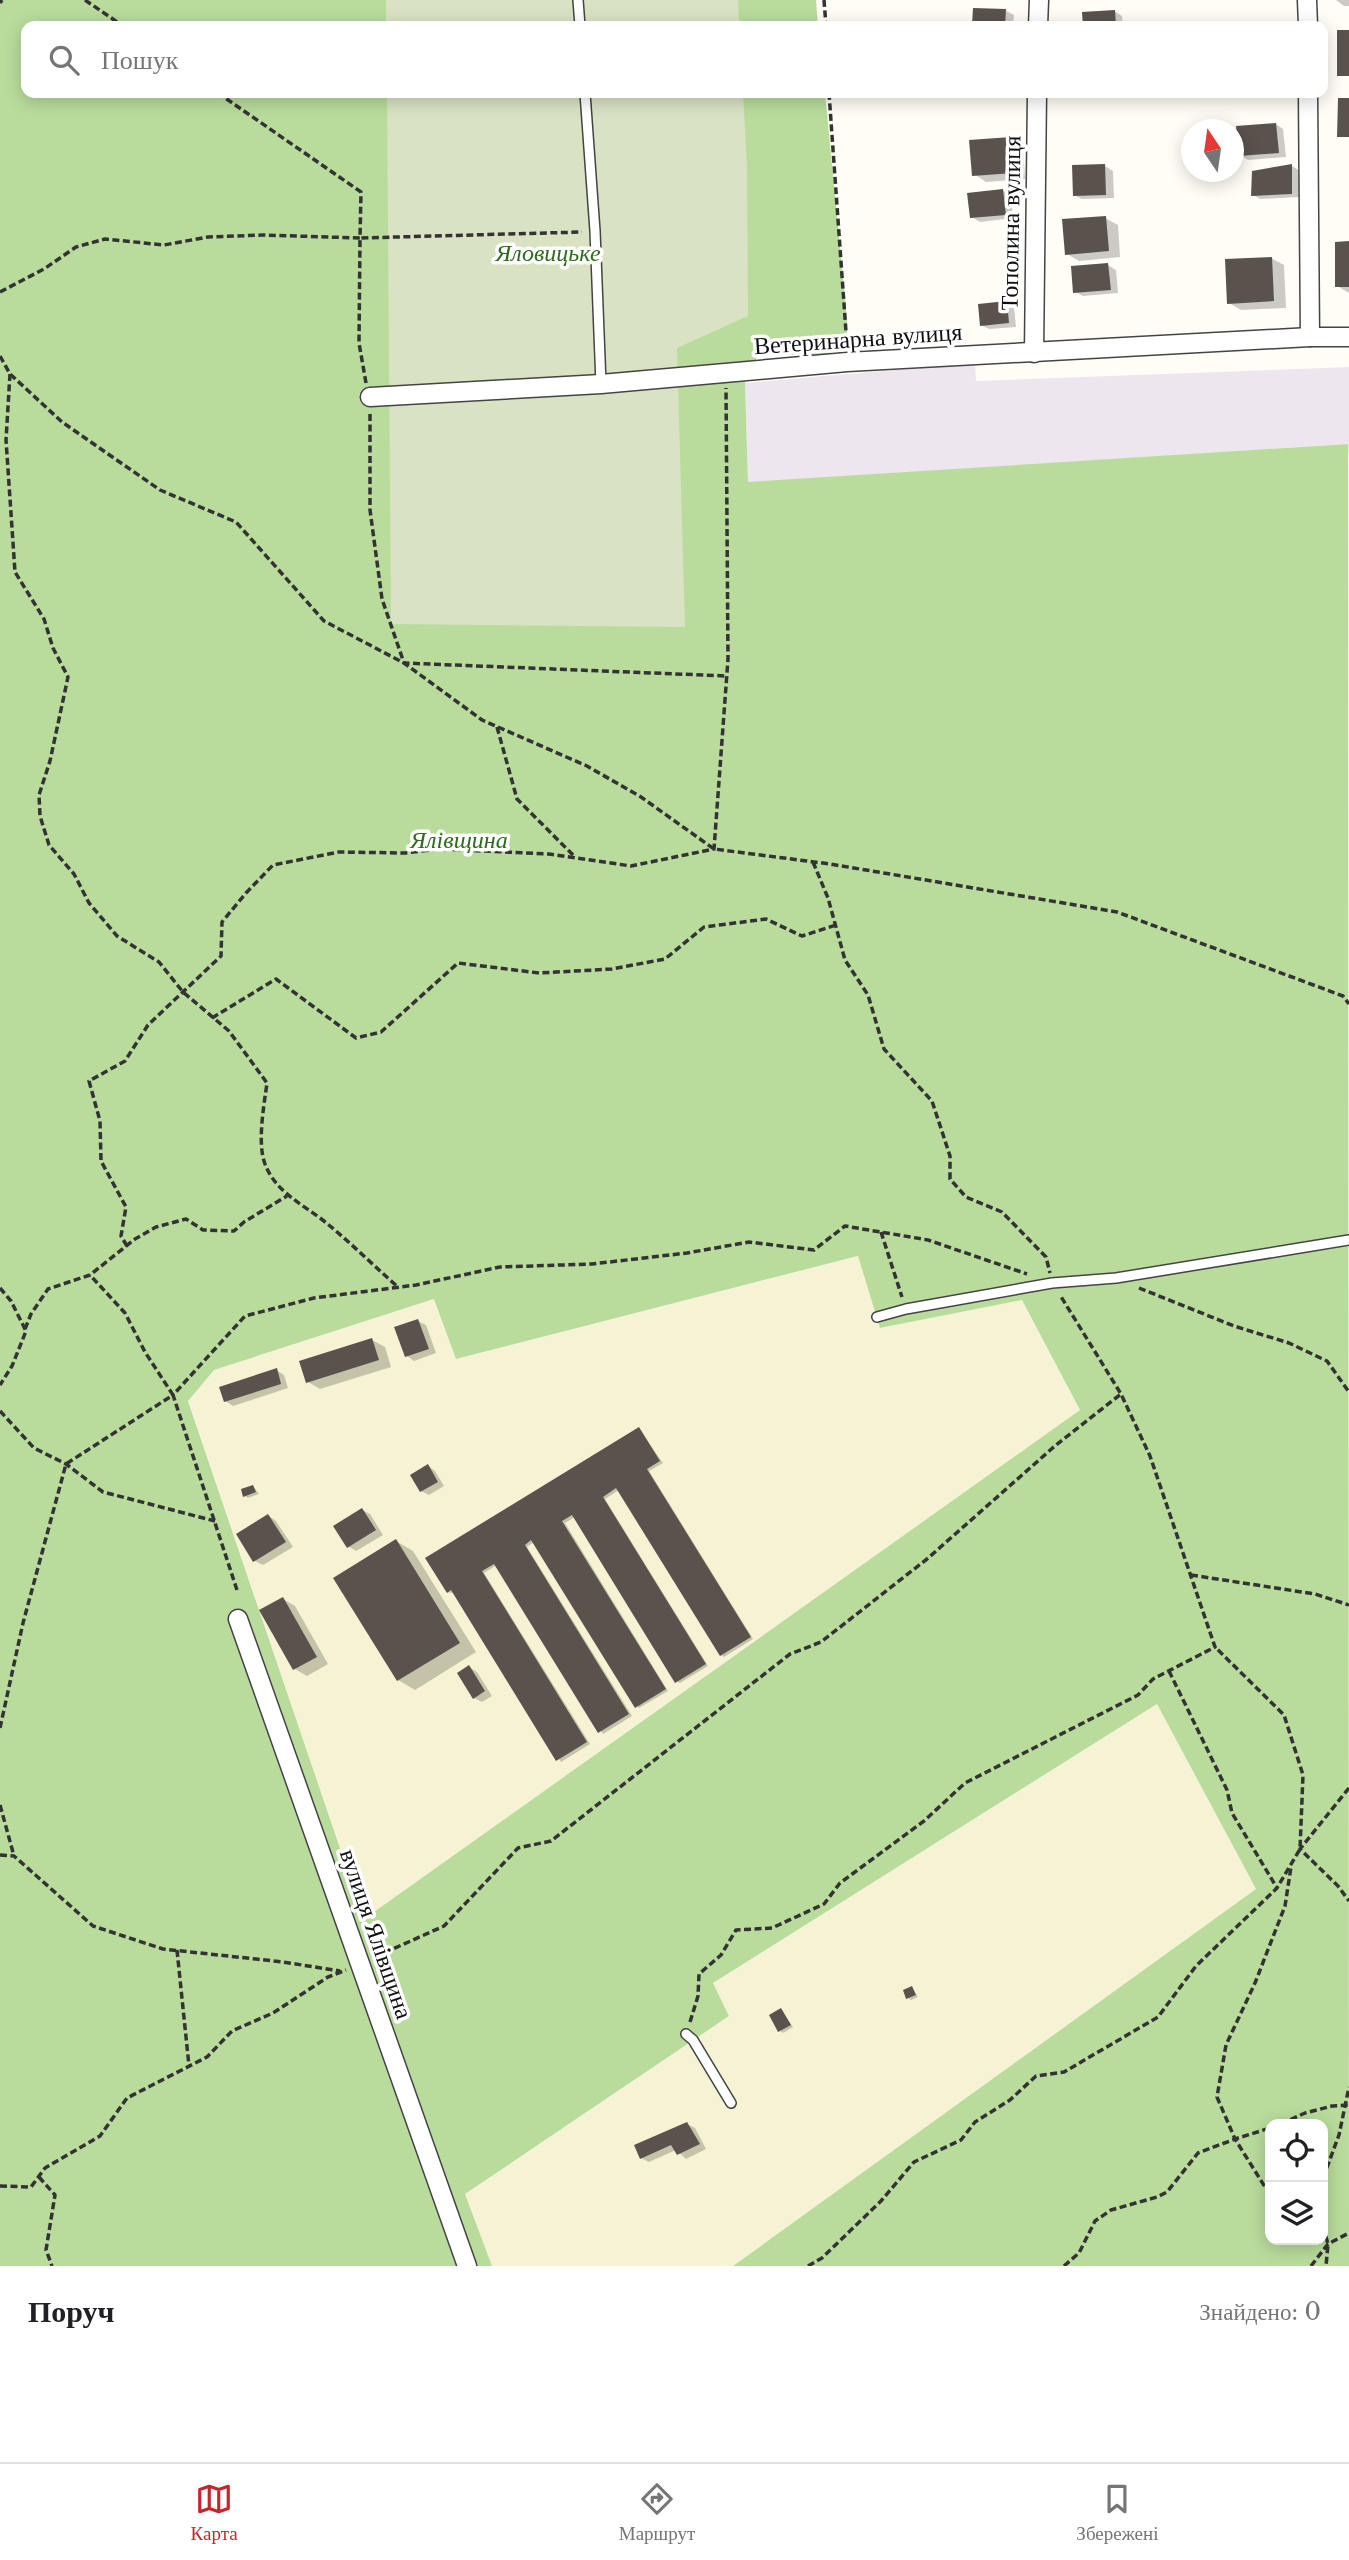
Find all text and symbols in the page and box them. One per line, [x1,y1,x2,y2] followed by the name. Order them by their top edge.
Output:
[21,21,1328,98] search box
[45,41,83,79] icon: search
[101,44,178,76] text: Пошук
[1181,119,1244,182] north arrow
[994,135,1027,311] street label: Тополина вулиця
[494,238,601,267] park label: Яловицьке
[753,317,963,360] street label: Ветеринарна вулиця
[409,825,508,854] park label: Ялівщина
[334,1845,419,2023] street label: вулиця Ялівщина
[1265,2119,1328,2245] map controls
[1265,2119,1328,2182] button: locate
[1265,2182,1328,2245] button: layers
[28,2293,115,2330] text: Поруч
[1199,2298,1321,2326] text: Знайдено: 0
[191,2480,238,2545] tab: Карта
[619,2480,695,2545] tab: Маршрут
[1076,2480,1158,2545] tab: Збережені

